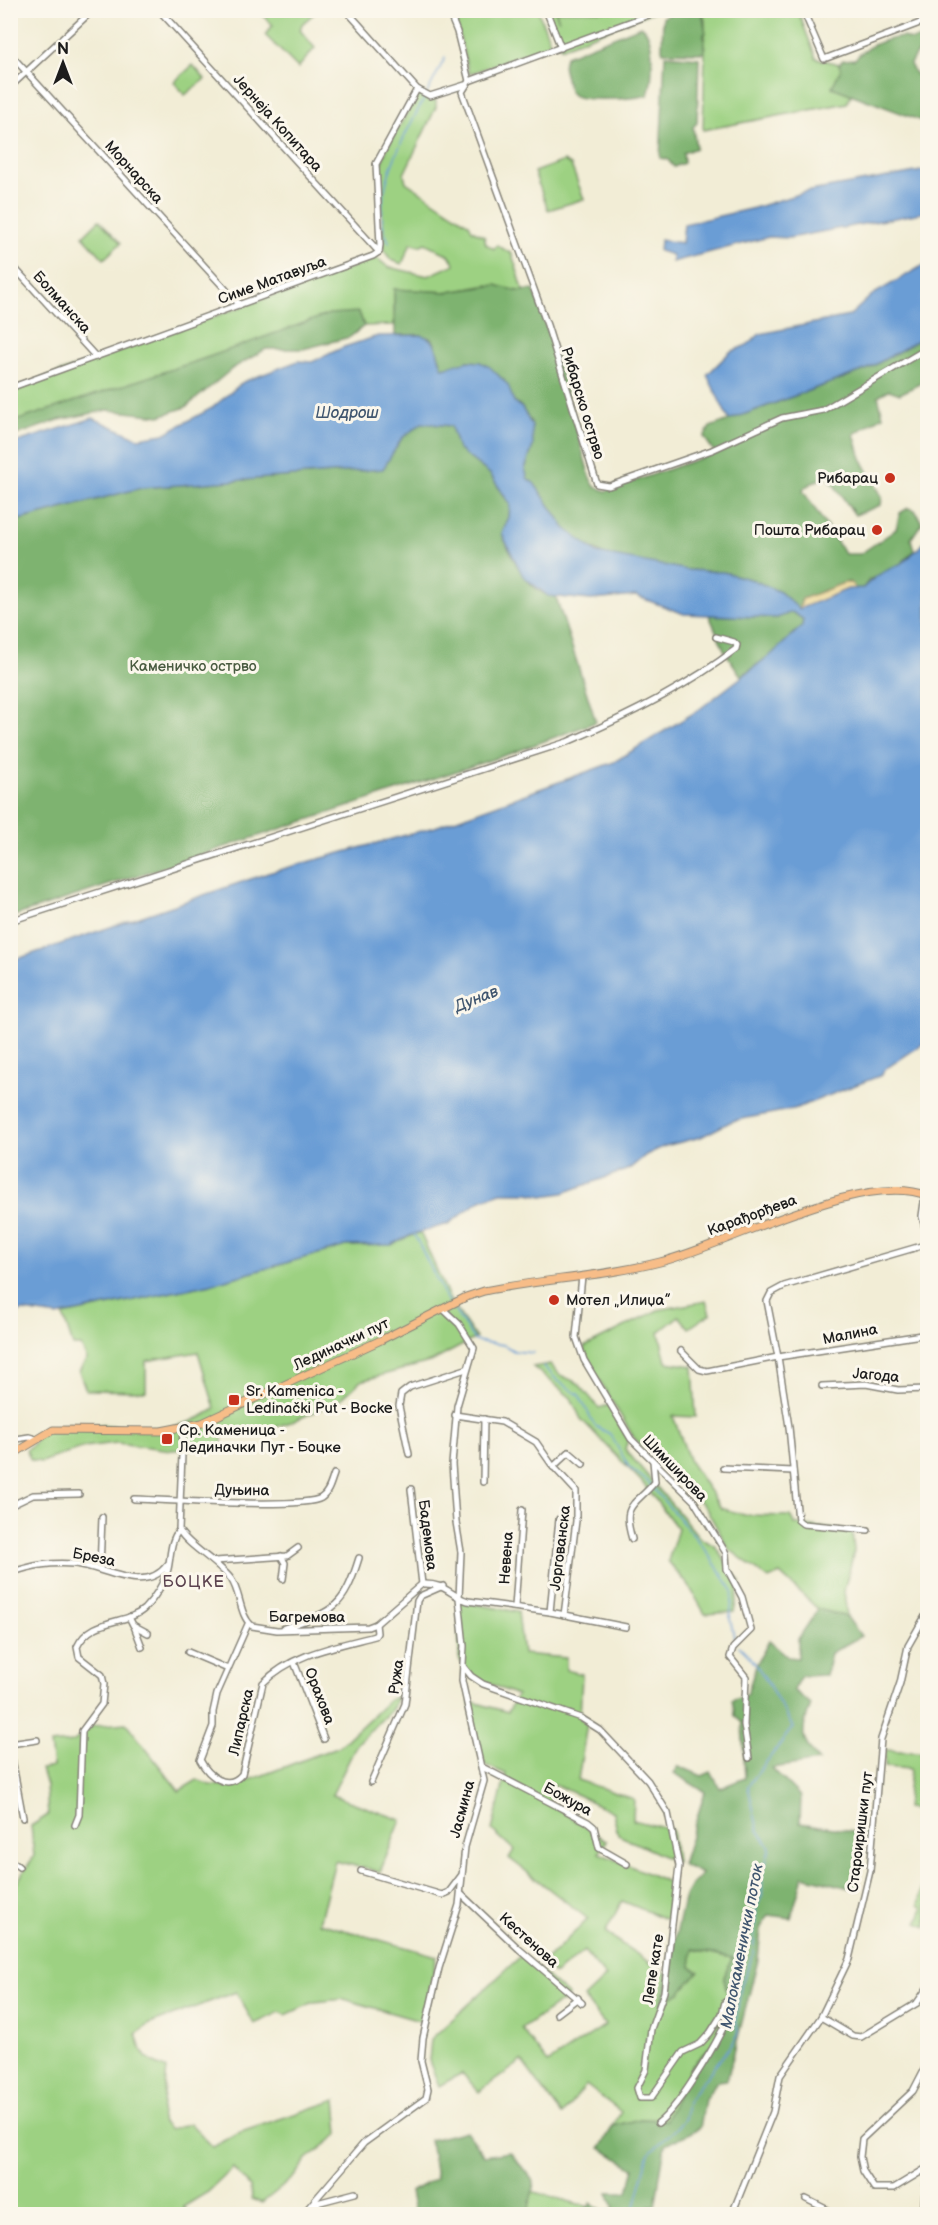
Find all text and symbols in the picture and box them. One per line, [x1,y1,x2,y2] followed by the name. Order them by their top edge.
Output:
[33,33,93,93] north arrow
[57,40,69,59] text: N
[229,71,326,176] street label: Јернеја Копитара
[100,137,167,208] street label: Морнарска
[216,252,329,309] street label: Симе Матавуља
[29,267,95,338] street label: Болманска
[556,345,609,462] street label: Рибарско острво
[315,404,379,423] water label: Шодрош
[817,469,878,488] place label: Рибарац
[883,471,897,485] marker: Рибарац
[754,521,865,540] place label: Пошта Рибарац
[870,523,884,537] marker: Пошта Рибарац
[129,657,257,676] park label: Каменичко острво
[451,982,502,1017] water label: Дунав
[705,1191,799,1240] street label: Карађорђева
[566,1291,671,1310] place label: Мотел „Илиџа”
[547,1293,561,1307] marker: Мотел „Илиџа”
[289,1314,392,1375] street label: Лединачки пут
[821,1320,879,1349] street label: Малина
[852,1364,900,1387] street label: Јагода
[246,1382,393,1418] place label: Sr. Kamenica - Ledinački Put - Bocke
[227,1393,241,1407] marker: Sr. Kamenica - Ledinački Put - Bocke
[178,1421,341,1457] place label: Ср. Каменица - Лединачки Пут - Боцке
[638,1431,711,1506] street label: Шимширова
[160,1432,174,1446] marker: Ср. Каменица - Лединачки Пут - Боцке
[214,1481,270,1500] street label: Дуњина
[414,1499,441,1572] street label: Бадемова
[546,1504,575,1592] street label: Јоргованска
[495,1531,518,1585] street label: Невена
[71,1544,117,1571] street label: Бреза
[162,1573,226,1592] district label: БОЦКЕ
[269,1608,345,1627] street label: Багремова
[385,1658,408,1696] street label: Ружа
[300,1665,339,1727] street label: Орахова
[224,1687,258,1758] street label: Липарска
[844,1770,877,1894] street label: Староиришки пут
[446,1778,479,1840] street label: Јасмина
[540,1778,596,1821] street label: Божура
[717,1862,768,2030] water label: Малокаменички поток
[495,1909,563,1972] street label: Кестенова
[638,1933,668,2007] street label: Лепе кате

